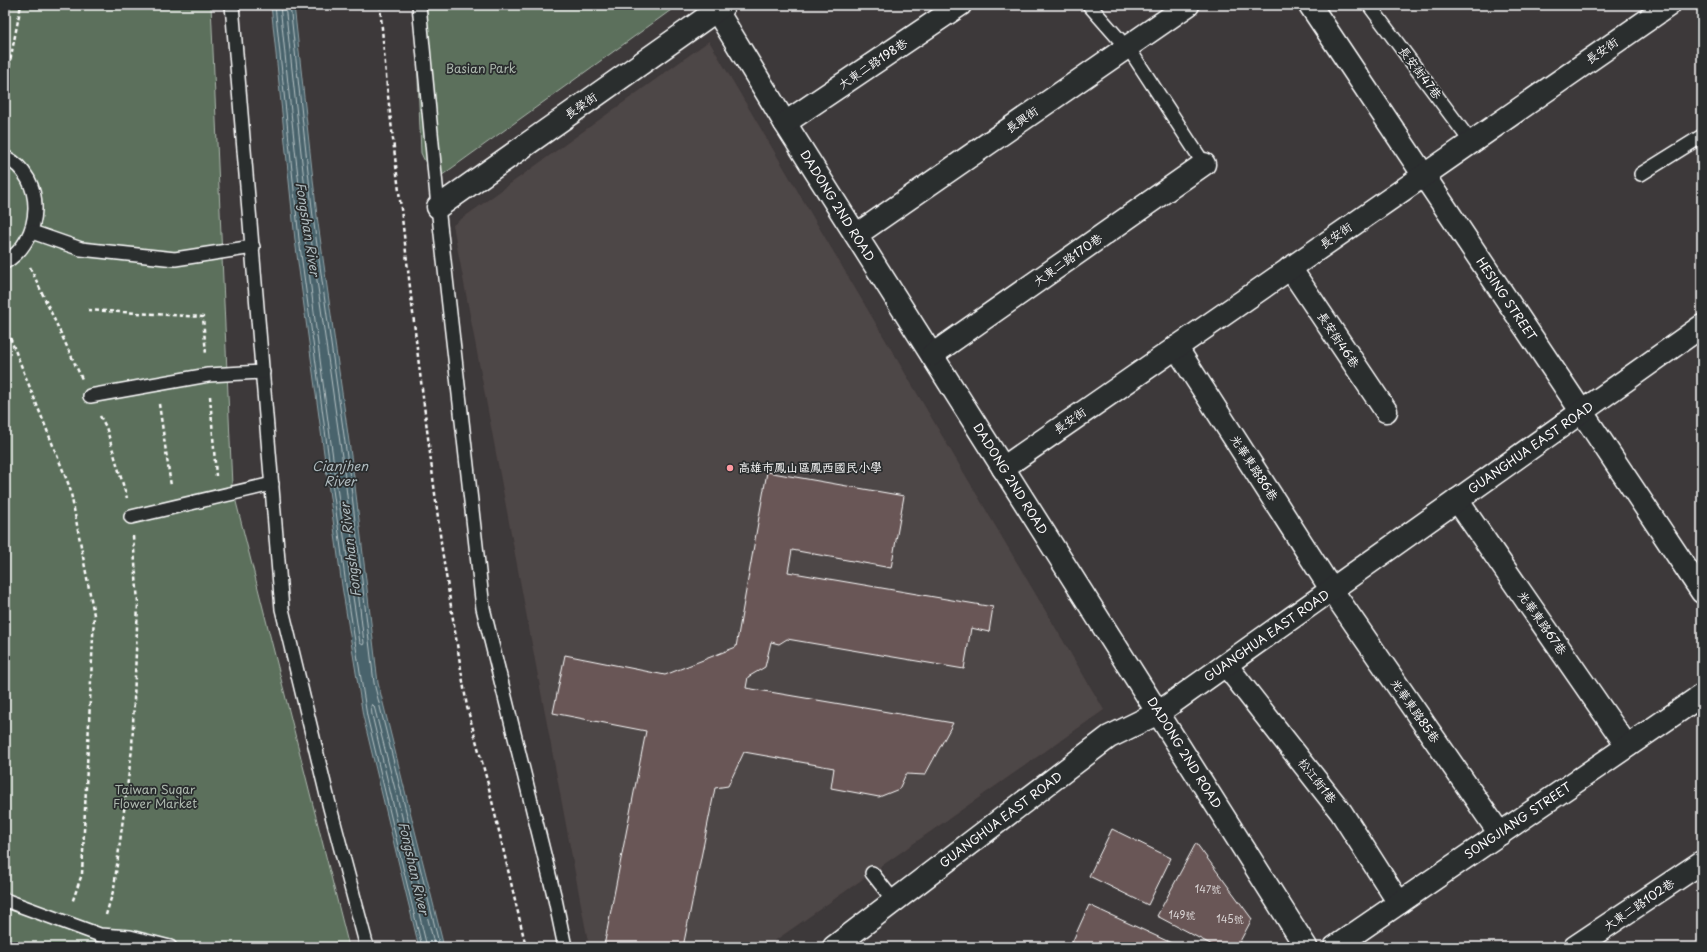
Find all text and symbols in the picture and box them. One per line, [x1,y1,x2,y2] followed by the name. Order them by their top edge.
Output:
[1582,32,1621,68] street label: 長安街
[834,33,911,93] street label: 大東二路198巷
[1395,42,1447,103] street label: 長安街47巷
[446,59,516,77] park label: Basian Park
[561,87,600,123] street label: 長榮街
[1002,101,1041,137] street label: 長興街
[796,146,879,265] street label: DADONG 2ND ROAD
[292,181,326,279] water label: Fongshan River
[1316,217,1355,253] street label: 長安街
[1029,229,1106,290] street label: 大東二路170巷
[1472,253,1542,344] street label: HESING STREET
[1313,308,1364,371] street label: 長安街46巷
[1464,397,1597,497] street label: GUANGHUA EAST ROAD
[1050,402,1089,438] street label: 長安街
[969,419,1052,538] street label: DADONG 2ND ROAD
[1227,431,1283,504] street label: 光華東路86巷
[312,456,369,490] water label: Cianjhen River
[738,458,882,476] place label: 高雄市鳳山區鳳西國民小學
[725,463,735,473] marker: 高雄市鳳山區鳳西國民小學
[334,500,365,598] water label: Fongshan River
[1200,585,1333,685] street label: GUANGHUA EAST ROAD
[1514,587,1572,658] street label: 光華東路67巷
[1387,675,1445,746] street label: 光華東路85巷
[1143,693,1226,812] street label: DADONG 2ND ROAD
[1294,754,1341,807] street label: 松江街1巷
[935,767,1066,871] street label: GUANGHUA EAST ROAD
[1460,777,1575,863] street label: SONGJIANG STREET
[113,780,197,812] park label: Taiwan Sugar Flower Market
[395,820,435,918] water label: Fongshan River
[1599,874,1678,935] street label: 大東二路102巷
[1195,881,1221,896] house number: 147號
[1169,907,1195,922] house number: 149號
[1216,911,1244,926] house number: 145號

